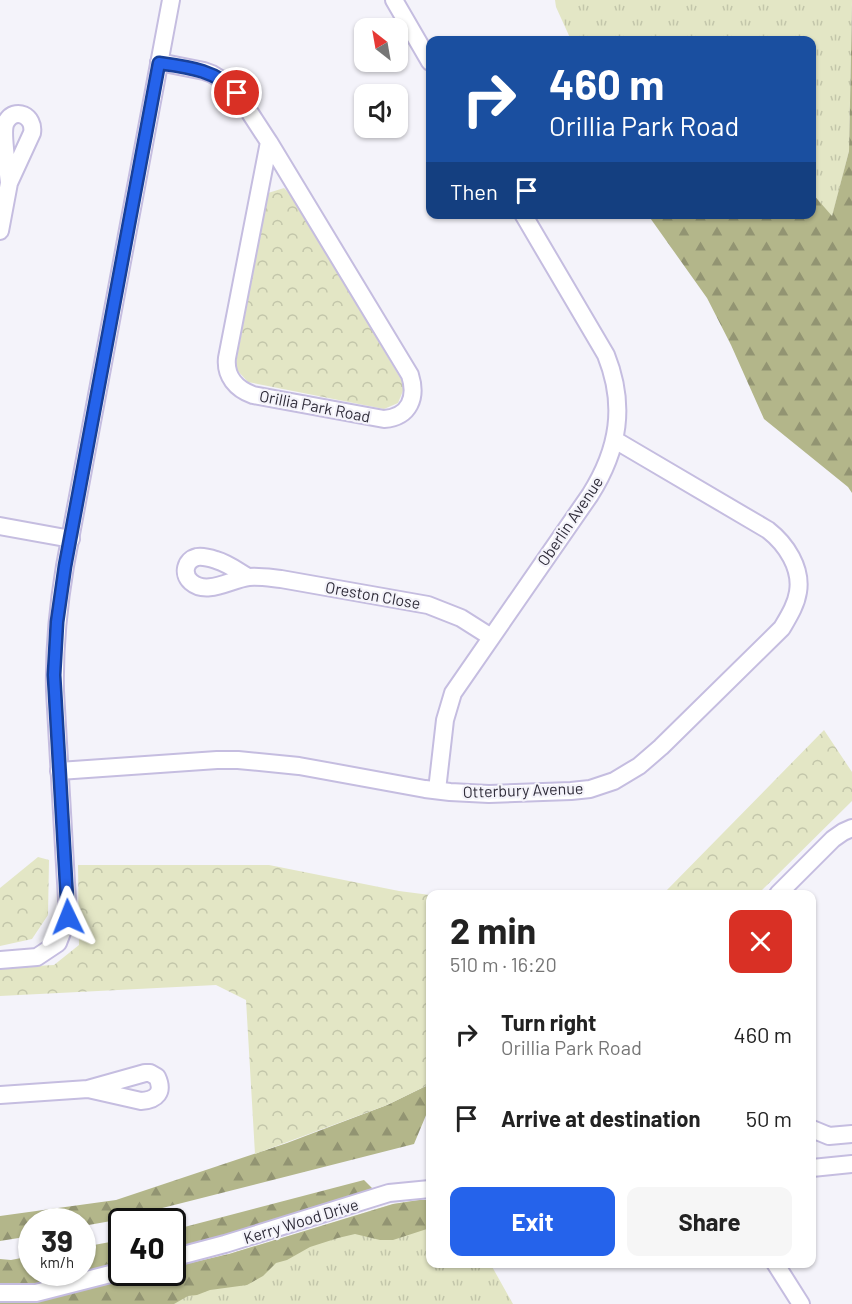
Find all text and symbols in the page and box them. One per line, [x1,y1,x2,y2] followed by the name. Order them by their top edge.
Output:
[354,18,408,72] north arrow
[354,18,408,138] map controls
[549,58,664,108] text: 460 m
[450,60,528,138] icon: right
[211,67,262,118] pin
[220,76,253,109] icon: arrive
[354,84,408,138] button: sound
[549,109,739,141] text: Orillia Park Road
[510,174,543,207] icon: arrive
[450,178,498,204] text: Then
[258,385,372,426] street label: Orillia Park Road
[533,473,606,569] street label: Oberlin Avenue
[324,577,422,612] street label: Oreston Close
[462,778,584,801] street label: Otterbury Avenue
[36,885,100,949] position arrow
[450,908,536,951] text: 2 min
[729,910,792,973] button: close
[450,952,557,976] text: 510 m · 16:20
[501,1009,596,1035] text: Turn right
[450,1018,483,1051] icon: right
[734,1021,792,1047] text: 460 m
[501,1035,642,1059] text: Orillia Park Road
[450,1102,483,1135] icon: arrive
[501,1105,700,1131] text: Arrive at destination
[746,1105,792,1131] text: 50 m
[450,1187,615,1256] button: Exit
[627,1187,792,1256] button: Share
[241,1194,361,1247] street label: Kerry Wood Drive
[108,1208,186,1286] speed limit sign: 40
[41,1222,73,1258] text: 39
[40,1253,74,1271] text: km/h

